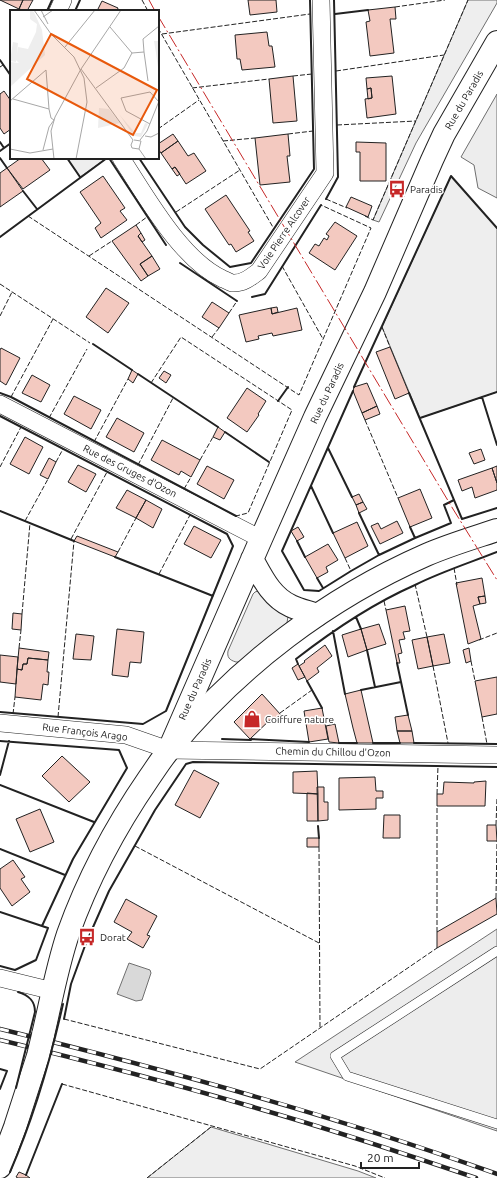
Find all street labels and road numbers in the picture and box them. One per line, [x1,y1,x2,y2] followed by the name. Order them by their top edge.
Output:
[443,69,485,131] street label: Rue du Paradis
[256,194,312,271] street label: Voie Pierre Alcover
[308,361,346,425] street label: Rue du Paradis
[81,443,179,499] street label: Rue des Gruges d'Ozon
[177,657,213,721] street label: Rue du Paradis
[42,721,129,743] street label: Rue François Arago
[275,745,391,759] street label: Chemin du Chillou d'Ozon

